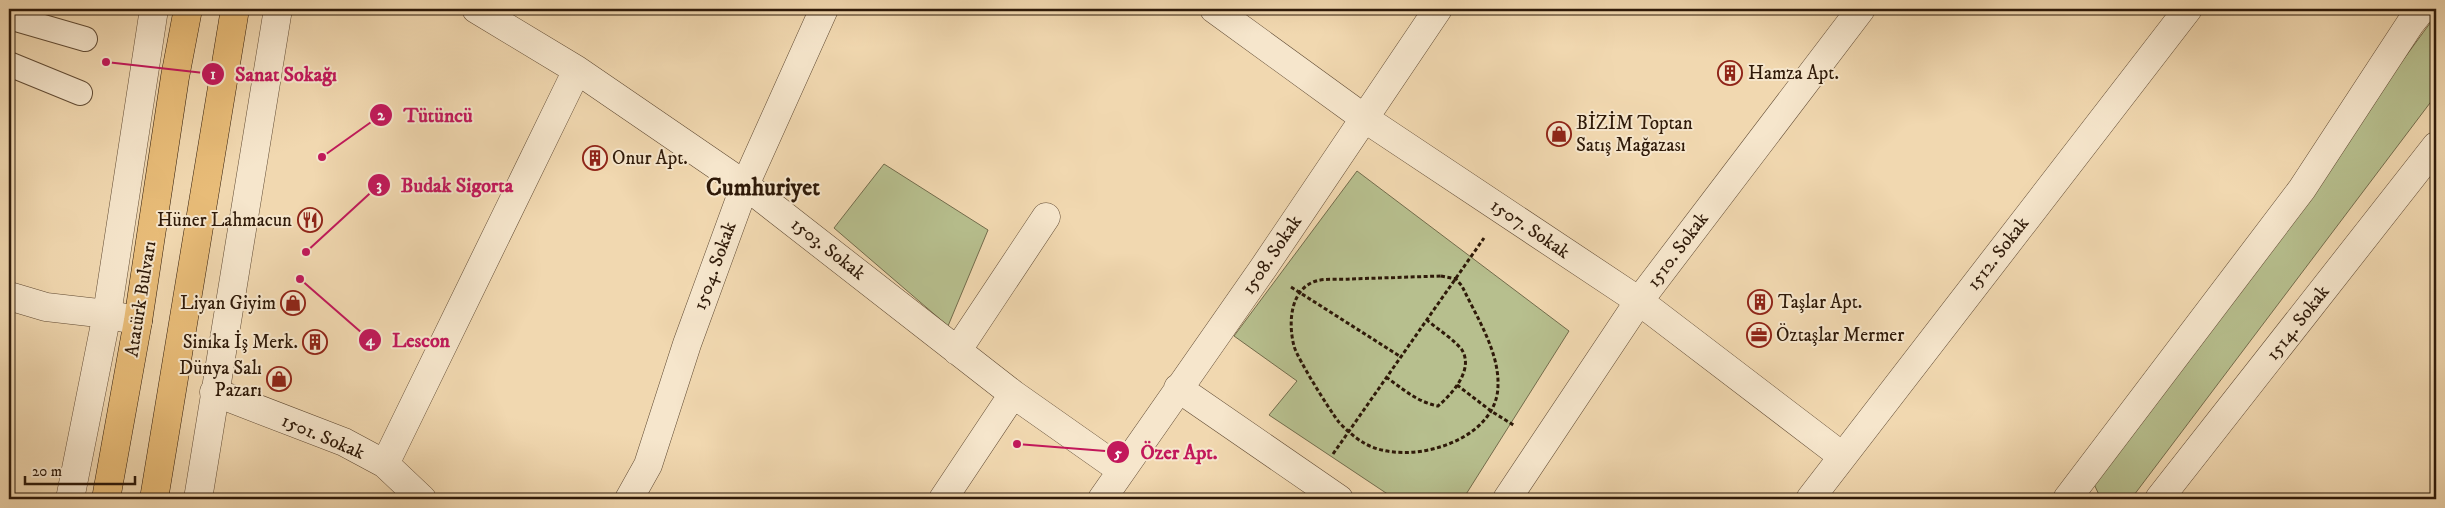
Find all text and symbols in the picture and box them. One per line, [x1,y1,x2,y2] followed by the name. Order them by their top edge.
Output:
[200,57,347,92] callout: Sanat Sokağı
[1717,60,1743,86] building icon: Hamza Apt.
[1748,62,1839,85] place label: Hamza Apt.
[235,63,337,88] text: Sanat Sokağı
[210,65,216,84] text: 1
[369,98,483,133] callout: Tütüncü
[402,104,473,129] text: Tütüncü
[377,106,385,125] text: 2
[1576,111,1693,157] place label: BİZİM Toptan Satış Mağazası
[1546,121,1572,147] shop icon: BİZİM Toptan Satış Mağazası
[582,145,608,171] building icon: Onur Apt.
[612,147,688,170] place label: Onur Apt.
[366,168,523,203] callout: Budak Sigorta
[706,173,820,203] district label: Cumhuriyet
[401,174,514,199] text: Budak Sigorta
[376,176,382,195] text: 3
[1486,194,1575,264] street label: 1507. Sokak
[297,207,323,233] restaurant icon: Hüner Lahmacun
[1642,207,1714,292] street label: 1510. Sokak
[157,209,292,232] place label: Hüner Lahmacun
[1237,211,1307,299] street label: 1508. Sokak
[1962,212,2034,296] street label: 1512. Sokak
[786,213,870,286] street label: 1503. Sokak
[688,218,742,313] street label: 1504. Sokak
[120,239,162,359] street label: Atatürk Bulvarı
[2261,280,2335,365] street label: 1514. Sokak
[1747,289,1773,315] building icon: Taşlar Apt.
[280,290,306,316] shop icon: Liyan Giyim
[1778,291,1862,314] place label: Taşlar Apt.
[180,292,276,315] place label: Liyan Giyim
[357,322,460,357] callout: Lescon
[1746,322,1772,348] office icon: Öztaşlar Mermer
[1776,323,1904,347] place label: Öztaşlar Mermer
[302,329,328,355] building icon: Sinıka İş Merk.
[392,329,451,354] text: Lescon
[183,330,298,354] place label: Sinıka İş Merk.
[365,331,376,350] text: 4
[179,357,262,402] place label: Dünya Salı Pazarı
[266,366,292,392] shop icon: Dünya Salı Pazarı
[278,409,369,465] street label: 1501. Sokak
[1106,435,1227,470] callout: Özer Apt.
[1141,440,1218,466] text: Özer Apt.
[1113,444,1122,463] text: 5
[25,453,135,485] scale bar
[32,462,62,481] text: 20 m

